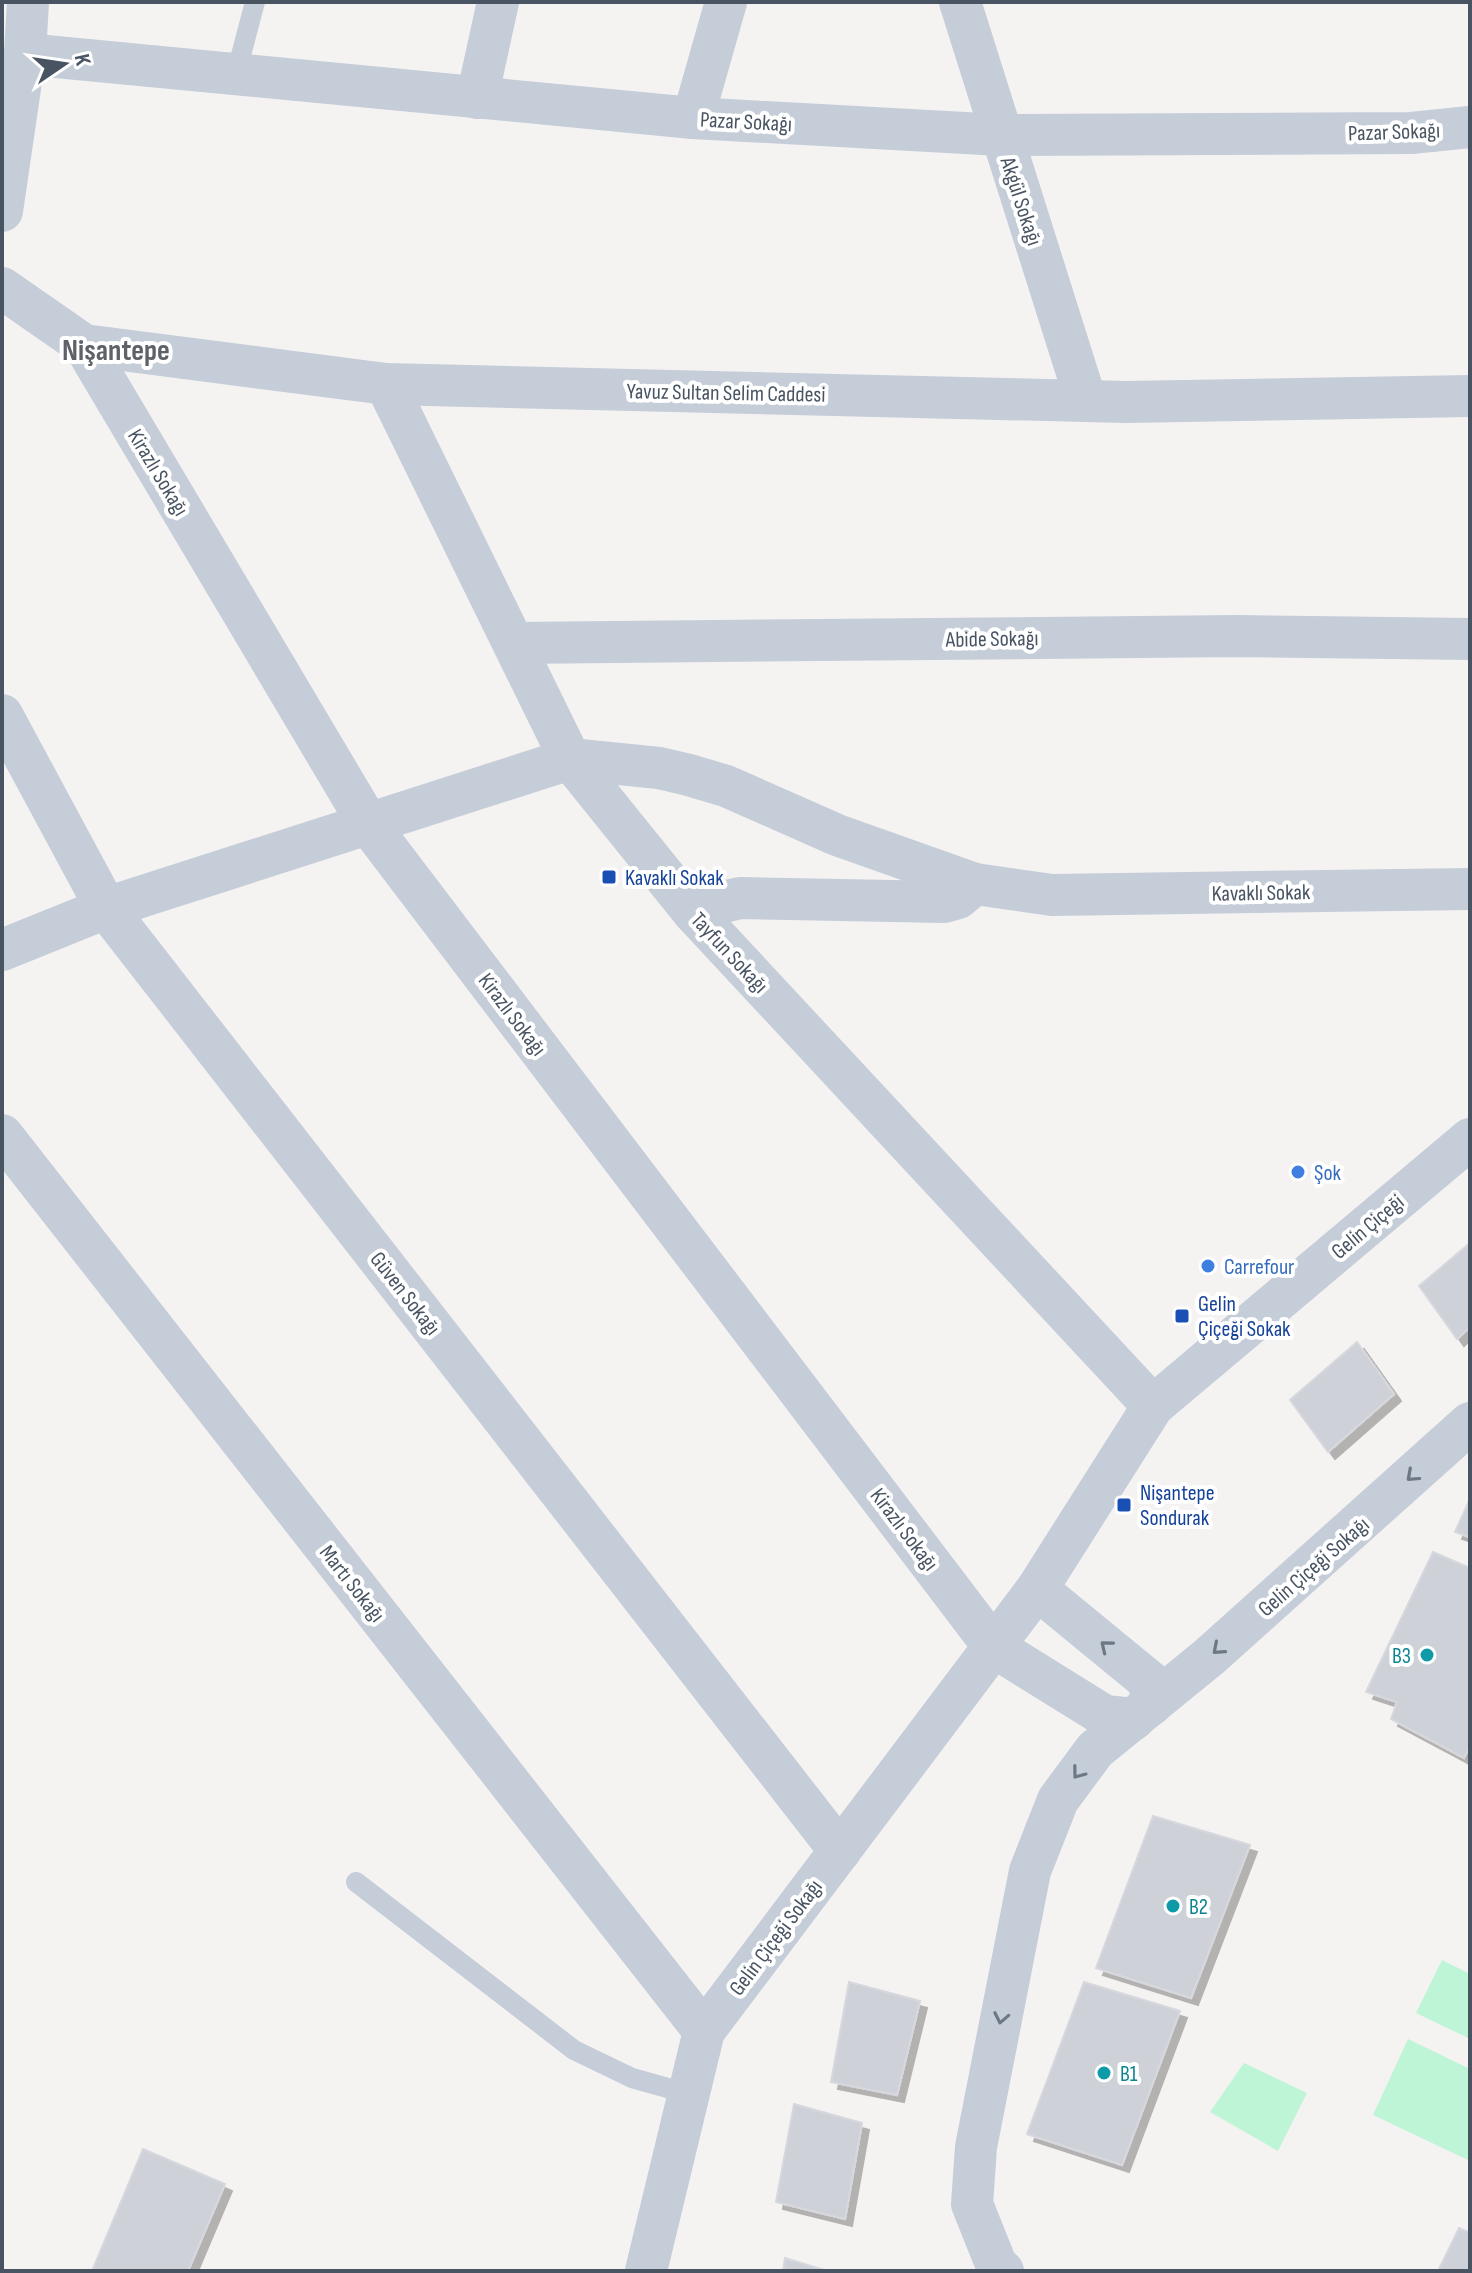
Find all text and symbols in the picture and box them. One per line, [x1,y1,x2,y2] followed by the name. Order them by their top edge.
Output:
[24,24,104,104] north arrow
[68,52,96,68] text: K
[699,107,793,138] street label: Pazar Sokağı
[1348,117,1440,148] street label: Pazar Sokağı
[993,153,1048,249] street label: Akgül Sokağı
[62,333,170,369] district label: Nişantepe
[626,378,826,409] street label: Yavuz Sultan Selim Caddesi
[121,425,194,521] street label: Kirazlı Sokağı
[944,625,1039,654] street label: Abide Sokağı
[625,865,724,892] place label: Kavaklı Sokak
[600,868,618,886] marker: Kavaklı Sokak
[1211,879,1311,908] street label: Kavaklı Sokak
[685,907,773,999] street label: Tayfun Sokağı
[472,968,552,1062] street label: Kirazlı Sokağı
[1314,1160,1342,1187] place label: Şok
[1289,1163,1307,1181] marker: Şok
[1326,1189,1410,1265] street label: Gelin Çiçeği
[364,1247,446,1341] street label: Güven Sokağı
[1224,1254,1294,1281] place label: Carrefour
[1199,1257,1217,1275] marker: Carrefour
[1198,1291,1291,1343] place label: Gelin Çiçeği Sokak
[1173,1307,1191,1325] marker: Gelin Çiçeği Sokak
[1407,1467,1422,1481] one-way arrow
[1140,1480,1215,1532] place label: Nişantepe Sondurak
[864,1483,944,1577] street label: Kirazlı Sokağı
[1115,1496,1133,1514] marker: Nişantepe Sondurak
[1253,1512,1375,1623] street label: Gelin Çiçeği Sokağı
[313,1540,390,1628] street label: Martı Sokağı
[1213,1639,1228,1654] one-way arrow
[1101,1641,1116,1656] one-way arrow
[1392,1643,1411,1670] place label: B3
[1418,1646,1436,1664] marker: B3
[1074,1764,1088,1779] one-way arrow
[724,1875,829,2001] street label: Gelin Çiçeği Sokağı
[1189,1894,1208,1921] place label: B2
[1164,1897,1182,1915] marker: B2
[994,2011,1011,2025] one-way arrow
[1120,2061,1138,2088] place label: B1
[1095,2064,1113,2082] marker: B1

